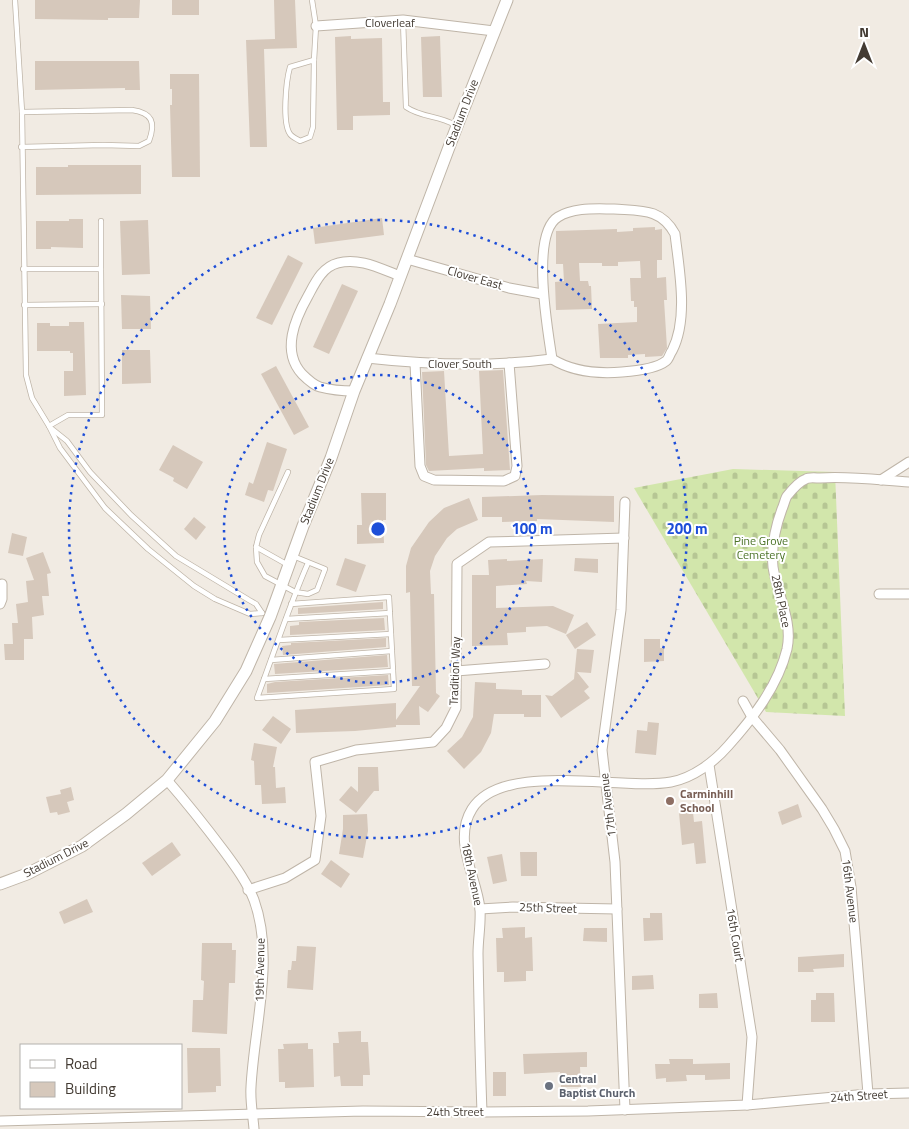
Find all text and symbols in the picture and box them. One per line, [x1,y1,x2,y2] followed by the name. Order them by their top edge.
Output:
[365,13,415,32] street label: Cloverleaf
[839,20,889,70] north arrow
[859,21,869,42] text: N
[440,76,483,149] street label: Stadium Drive
[445,261,506,295] street label: Clover East
[428,354,492,373] street label: Clover South
[294,454,339,527] street label: Stadium Drive
[511,517,553,540] text: 100 m
[666,517,708,540] text: 200 m
[369,520,387,538] centre of rings
[734,531,788,564] park label: Pine Grove Cemetery
[767,573,796,629] street label: 28th Place
[444,636,465,706] street label: Tradition Way
[594,772,621,838] street label: 17th Avenue
[680,784,733,817] place label: Carminhill School
[664,795,676,807] marker: Carminhill School
[20,833,92,882] street label: Stadium Drive
[457,840,488,907] street label: 18th Avenue
[837,858,864,924] street label: 16th Avenue
[519,897,578,918] street label: 25th Street
[721,907,750,964] street label: 16th Court
[249,938,270,1002] street label: 19th Avenue
[20,1044,182,1109] legend
[65,1052,97,1075] text: Road
[559,1069,635,1102] place label: Central Baptist Church
[65,1077,116,1100] text: Building
[543,1080,555,1092] marker: Central Baptist Church
[830,1084,889,1107] street label: 24th Street
[426,1102,485,1121] street label: 24th Street

